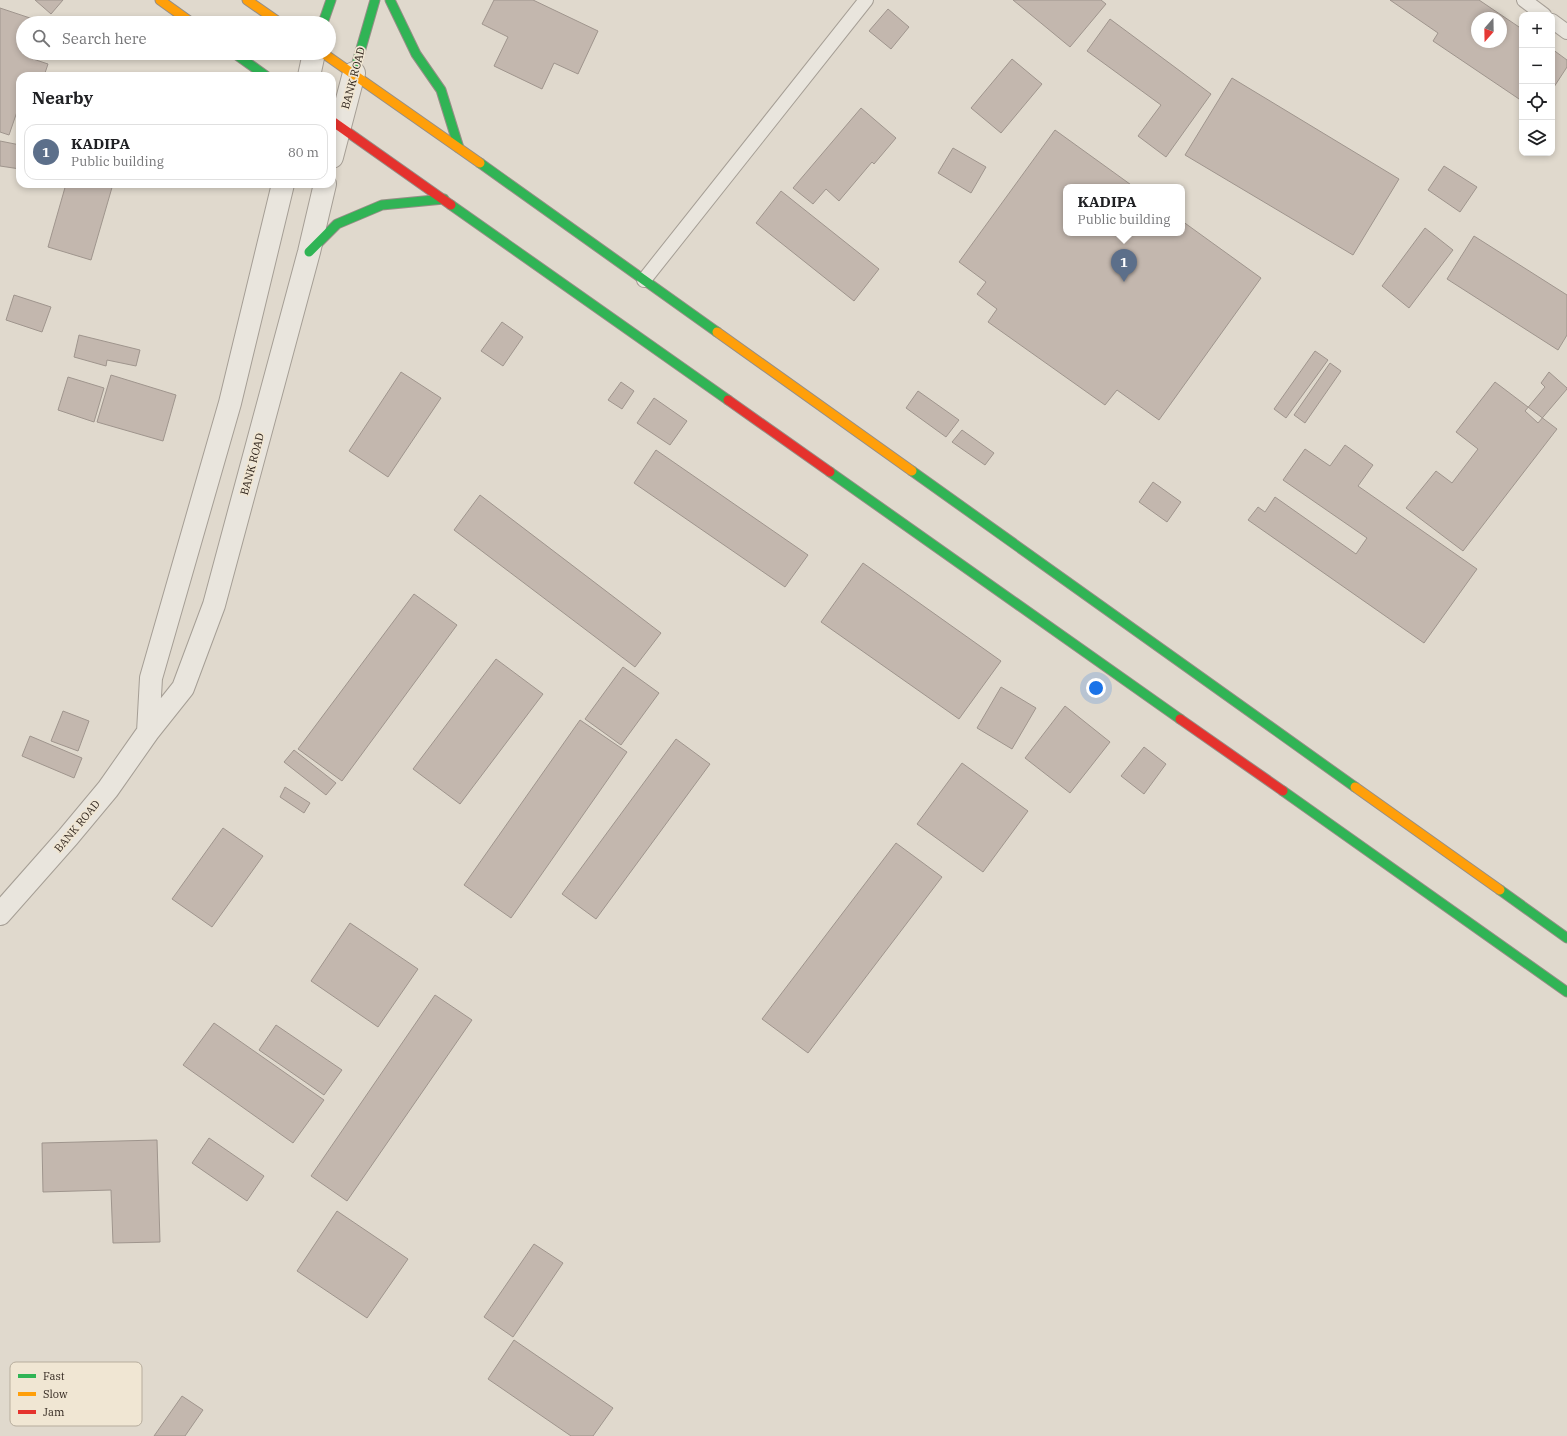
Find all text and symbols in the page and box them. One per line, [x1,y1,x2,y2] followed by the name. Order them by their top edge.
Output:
[1471,12,1507,48] north arrow
[1519,12,1555,156] map controls
[1519,12,1555,48] button: +
[16,16,336,60] search box
[30,27,52,49] icon: search
[62,29,147,48] text: Search here
[338,45,368,111] street label: BANK ROAD
[1519,48,1555,84] button: −
[1519,84,1555,120] button: locate
[32,87,93,109] text: Nearby
[1519,120,1555,156] button: layers
[71,134,130,153] text: KADIPA
[42,144,50,161] text: 1
[288,144,319,161] text: 80 m
[71,153,164,170] text: Public building
[1063,184,1185,236] popup
[1078,192,1136,211] text: KADIPA
[1078,211,1170,228] text: Public building
[1111,249,1137,282] pin: 1
[237,431,267,497] street label: BANK ROAD
[1086,678,1106,698] your location
[51,797,103,855] street label: BANK ROAD
[10,1362,142,1426] legend
[43,1369,65,1383] text: Fast
[43,1387,68,1401] text: Slow
[43,1405,65,1419] text: Jam

